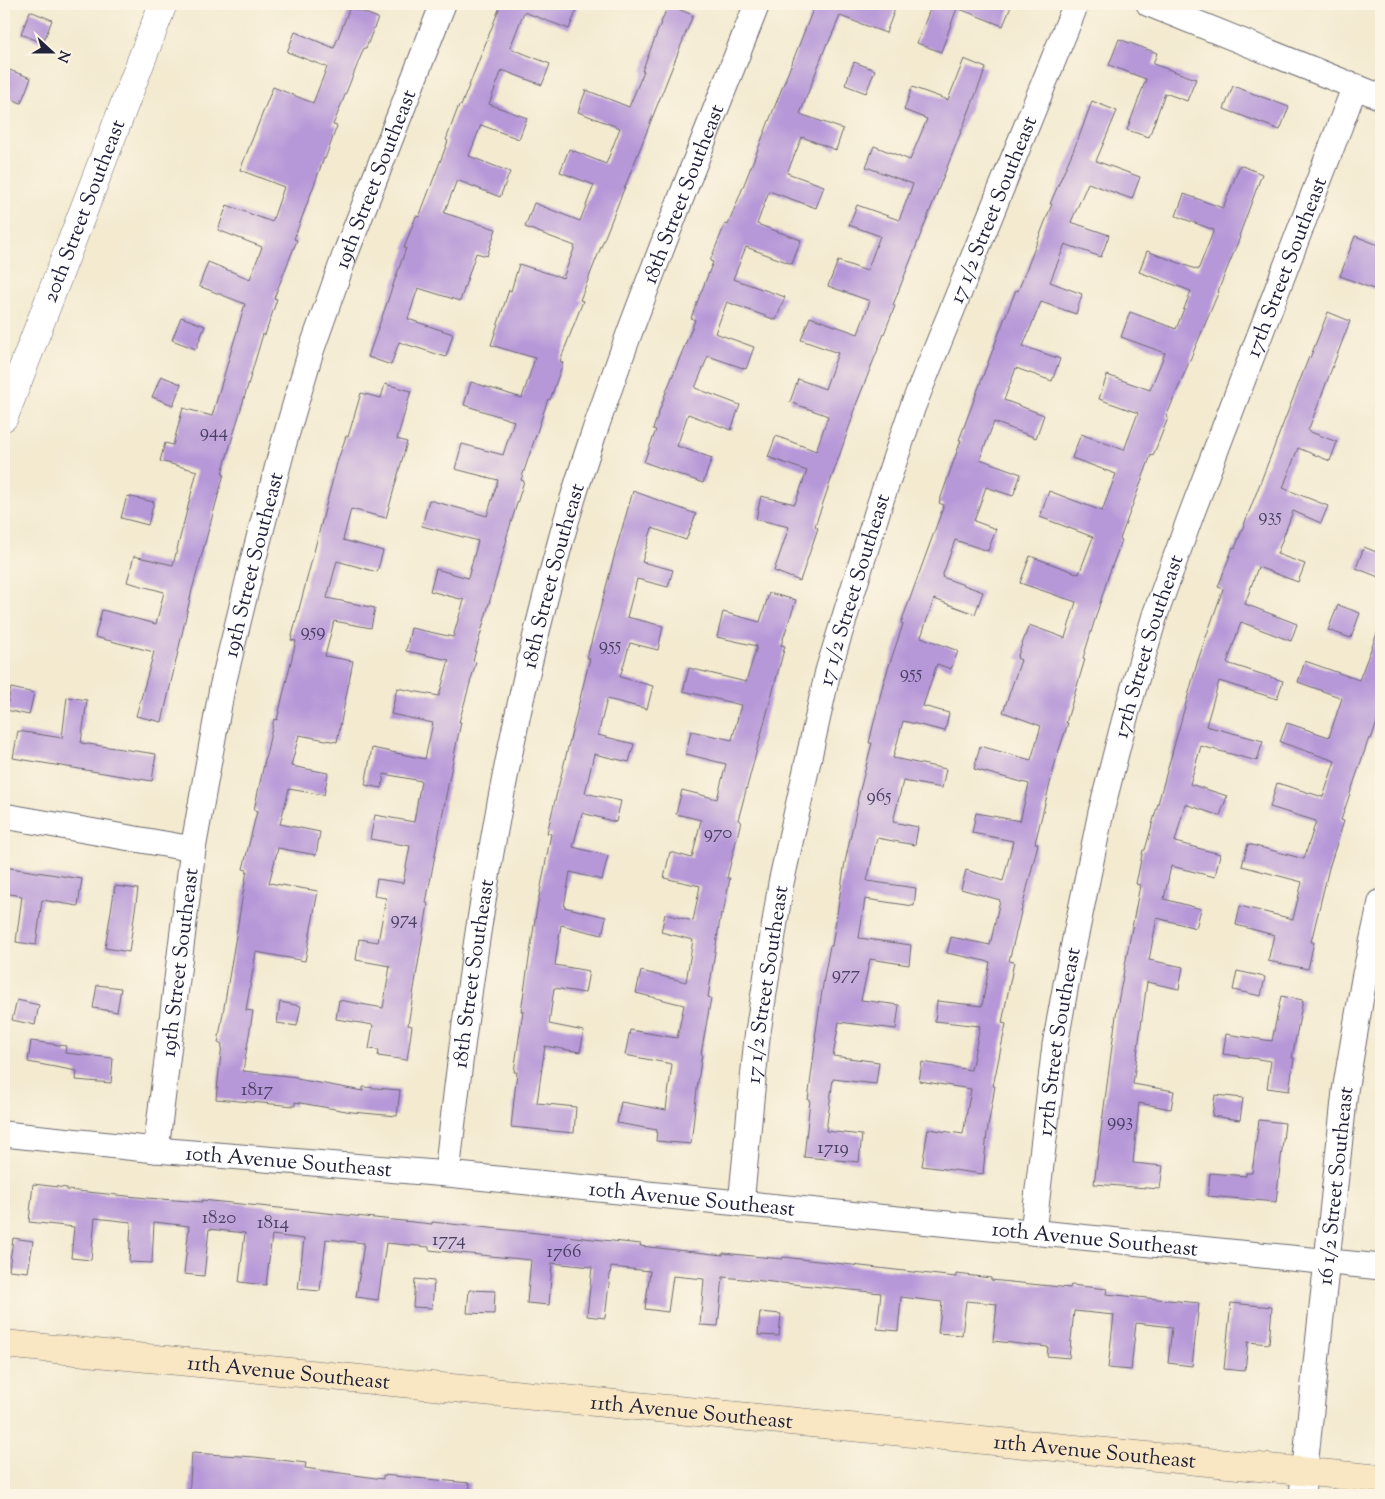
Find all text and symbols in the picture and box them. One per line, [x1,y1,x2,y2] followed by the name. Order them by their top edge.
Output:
[28,28,78,78] north arrow
[51,47,74,65] text: N
[328,86,425,273] street label: 19th Street Southeast
[636,100,733,289] street label: 18th Street Southeast
[943,112,1046,309] street label: 17 1/2 Street Southeast
[36,116,134,307] street label: 20th Street Southeast
[1240,173,1336,362] street label: 17th Street Southeast
[200,419,229,446] house number: 944
[217,469,293,661] street label: 19th Street Southeast
[515,480,594,672] street label: 18th Street Southeast
[812,490,899,689] street label: 17 1/2 Street Southeast
[1258,503,1282,530] house number: 935
[1107,551,1192,742] street label: 17th Street Southeast
[300,618,326,645] house number: 959
[599,632,622,659] house number: 955
[900,660,923,687] house number: 955
[866,783,892,810] house number: 965
[704,820,732,847] house number: 970
[155,866,208,1059] street label: 19th Street Southeast
[446,877,503,1070] street label: 18th Street Southeast
[740,884,797,1085] street label: 17 1/2 Street Southeast
[390,906,418,933] house number: 974
[1031,945,1090,1138] street label: 17th Street Southeast
[832,961,861,988] house number: 977
[241,1077,273,1104] house number: 1817
[1311,1084,1363,1287] street label: 16 1/2 Street Southeast
[1107,1108,1133,1135] house number: 993
[817,1135,849,1162] house number: 1719
[184,1139,393,1186] street label: 10th Avenue Southeast
[587,1175,796,1226] street label: 10th Avenue Southeast
[202,1205,236,1232] house number: 1820
[257,1210,289,1237] house number: 1814
[990,1215,1199,1266] street label: 10th Avenue Southeast
[432,1227,466,1254] house number: 1774
[547,1239,581,1266] house number: 1766
[186,1349,391,1399] street label: 11th Avenue Southeast
[589,1389,794,1438] street label: 11th Avenue Southeast
[992,1428,1197,1478] street label: 11th Avenue Southeast

